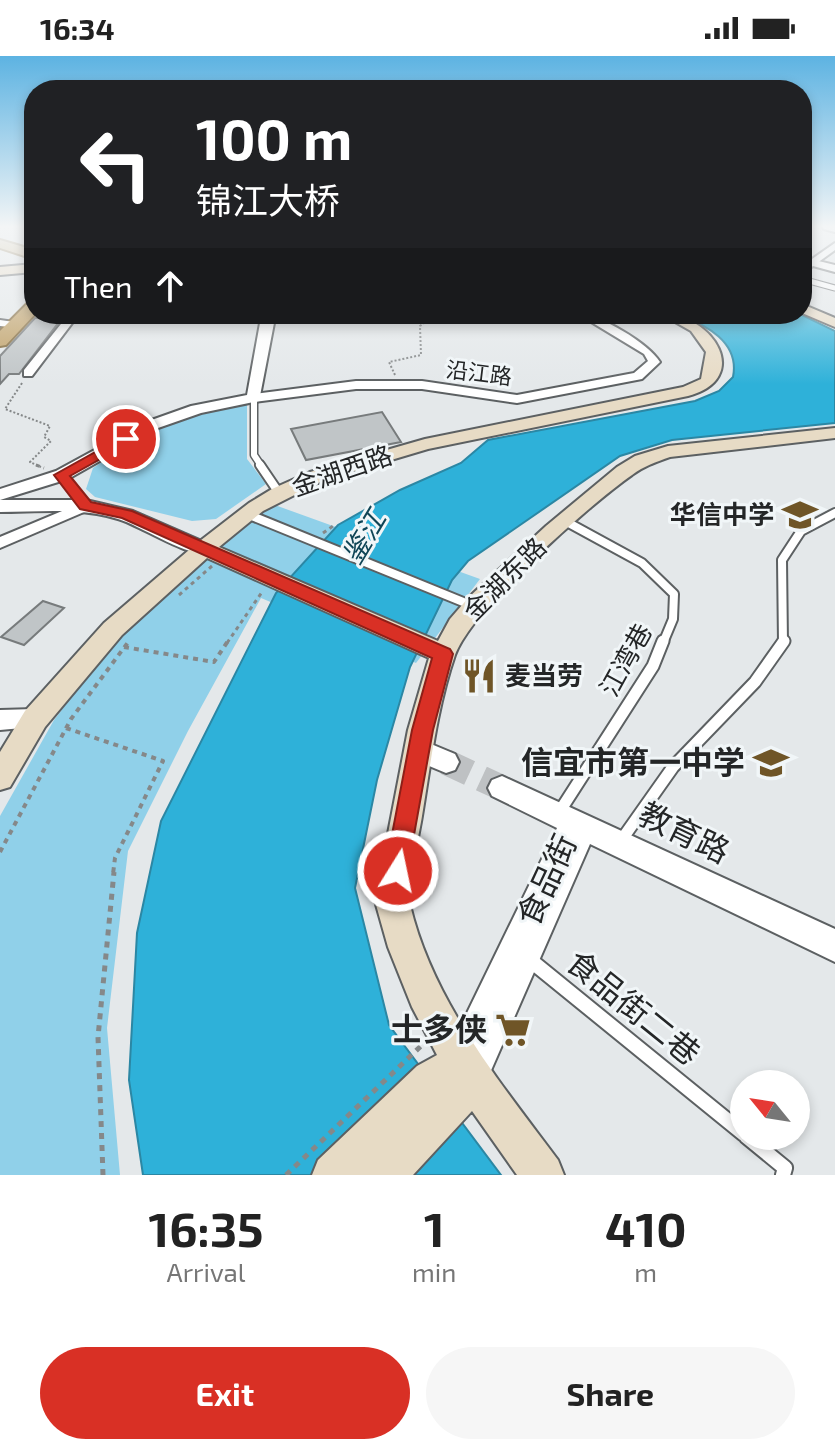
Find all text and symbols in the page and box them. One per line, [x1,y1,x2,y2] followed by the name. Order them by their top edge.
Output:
[40,10,115,46] text: 16:34
[196,104,352,171] text: 100 m
[64,112,168,216] icon: left
[196,178,340,221] text: 锦江大桥
[148,264,192,308] icon: ahead
[64,268,132,304] text: Then
[445,355,513,389] street label: 沿江路
[92,405,160,473] pin
[104,417,148,461] icon: arrive
[287,438,396,501] street label: 金湖西路
[781,496,819,534] school or university icon: 华信中学
[670,498,774,529] place label: 华信中学
[334,501,394,569] water label: 鉴江
[456,530,552,626] street label: 金湖东路
[592,618,657,701] street label: 江湾巷
[460,657,498,695] restaurant icon: 麦当劳
[505,659,583,690] place label: 麦当劳
[521,742,745,780] place label: 信宜市第一中学
[752,744,790,782] school or university icon: 信宜市第一中学
[633,793,736,869] street label: 教育路
[508,828,583,931] street label: 食品街
[356,829,440,913] position arrow
[560,941,708,1072] street label: 食品街二巷
[391,1009,487,1047] place label: 士多侠
[494,1011,532,1049] supermarket icon: 士多侠
[730,1070,810,1150] north arrow
[730,1070,810,1150] map controls
[148,1199,264,1257] text: 16:35
[424,1199,445,1257] text: 1
[605,1199,687,1257] text: 410
[166,1256,246,1287] text: Arrival
[412,1256,456,1287] text: min
[634,1256,657,1287] text: m
[40,1347,410,1439] button: Exit
[426,1347,795,1439] button: Share

